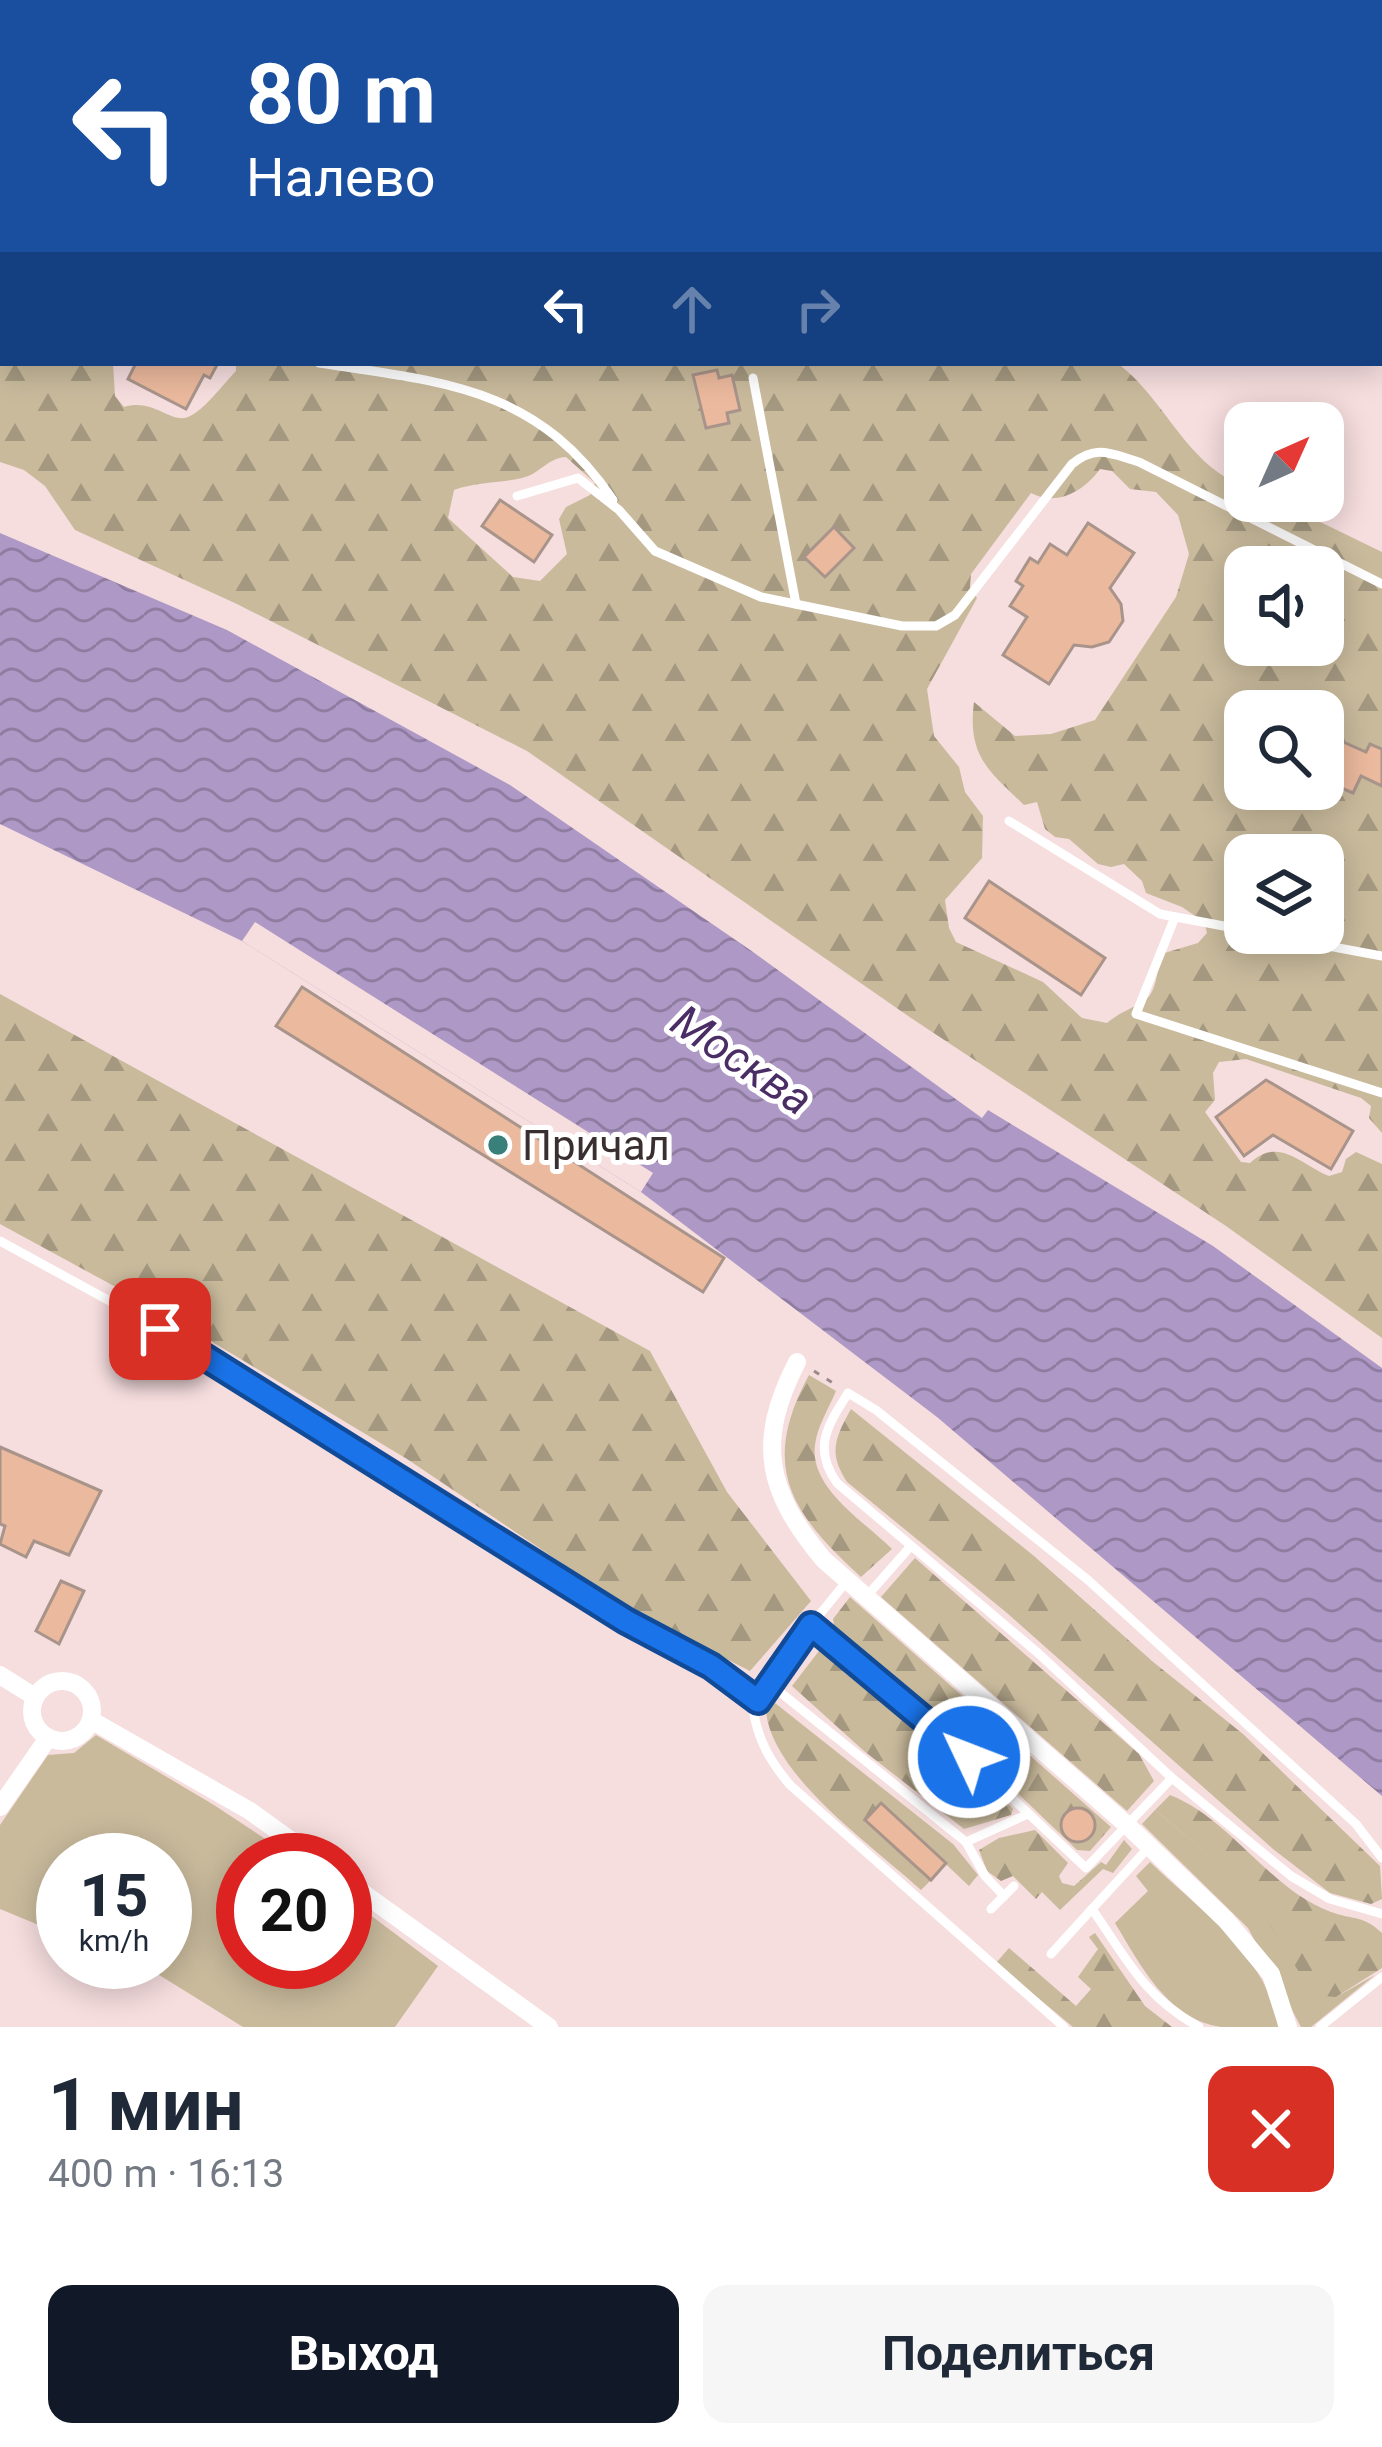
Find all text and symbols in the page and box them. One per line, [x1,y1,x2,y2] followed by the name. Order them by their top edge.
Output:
[246,45,436,144] text: 80 m
[48,48,204,204] icon: left
[246,146,435,209] text: Налево
[533,276,599,342] icon: left
[659,276,725,342] icon: ahead
[785,276,851,342] icon: right
[1224,402,1344,522] north arrow
[1224,402,1344,954] map controls
[1224,546,1344,666] button: sound
[1224,690,1344,810] button: search
[1224,834,1344,954] button: layers
[662,994,822,1126] water label: Москва
[522,1121,670,1170] place label: Причал
[485,1132,511,1158] marker: Причал
[109,1278,211,1380] pin
[127,1296,193,1362] icon: arrive
[906,1694,1032,1820] position arrow
[216,1833,372,1989] speed limit sign: 20
[80,1860,148,1931] text: 15
[79,1923,149,1958] text: km/h
[48,2063,243,2148] text: 1 мин
[1208,2066,1334,2192] button: close
[48,2151,284,2197] text: 400 m · 16:13
[48,2285,679,2423] button: Выход
[703,2285,1334,2423] button: Поделиться

